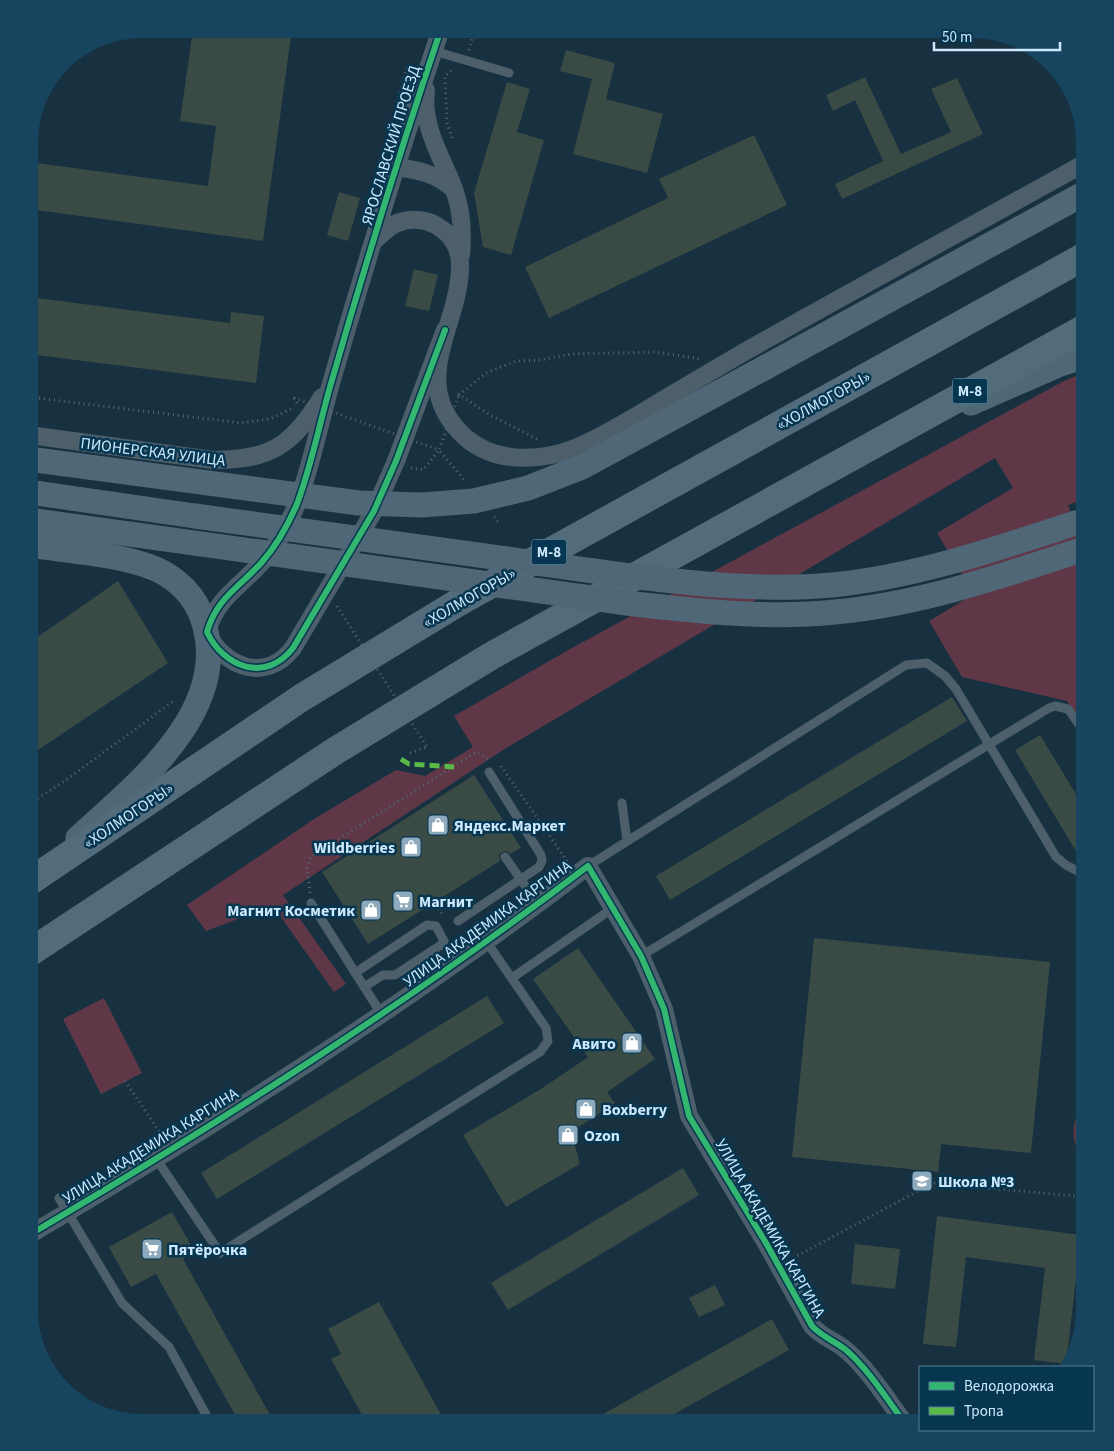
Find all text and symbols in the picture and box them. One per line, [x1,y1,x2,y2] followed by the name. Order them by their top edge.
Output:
[934,20,1060,52] scale bar
[942,27,972,48] text: 50 m
[356,63,426,228] street label: ЯРОСЛАВСКИЙ ПРОЕЗД
[773,366,874,436] street label: «ХОЛМОГОРЫ»
[952,378,988,404] road number: М-8
[79,432,227,472] street label: ПИОНЕРСКАЯ УЛИЦА
[532,540,566,564] road number: М-8
[419,562,520,633] street label: «ХОЛМОГОРЫ»
[79,778,178,854] street label: «ХОЛМОГОРЫ»
[426,813,450,837] shop icon: Яндекс.Маркет
[454,815,566,837] place label: Яндекс.Маркет
[399,835,423,859] shop icon: Wildberries
[314,837,395,859] place label: Wildberries
[399,855,577,992] street label: УЛИЦА АКАДЕМИКА КАРГИНА
[391,889,415,913] supermarket icon: Магнит
[419,891,473,913] place label: Магнит
[359,898,383,922] shop icon: Магнит Косметик
[227,900,355,922] place label: Магнит Косметик
[620,1031,644,1055] shop icon: Авито
[572,1033,616,1055] place label: Авито
[59,1083,243,1209] street label: УЛИЦА АКАДЕМИКА КАРГИНА
[574,1097,598,1121] shop icon: Boxberry
[602,1099,668,1121] place label: Boxberry
[556,1123,580,1147] shop icon: Ozon
[584,1125,620,1147] place label: Ozon
[710,1135,831,1322] street label: УЛИЦА АКАДЕМИКА КАРГИНА
[910,1169,934,1193] school or university icon: Школа №3
[938,1171,1015,1193] place label: Школа №3
[140,1237,164,1261] supermarket icon: Пятёрочка
[168,1239,247,1261] place label: Пятёрочка
[919,1366,1094,1431] legend
[964,1376,1054,1397] text: Велодорожка
[964,1401,1004,1422] text: Тропа

